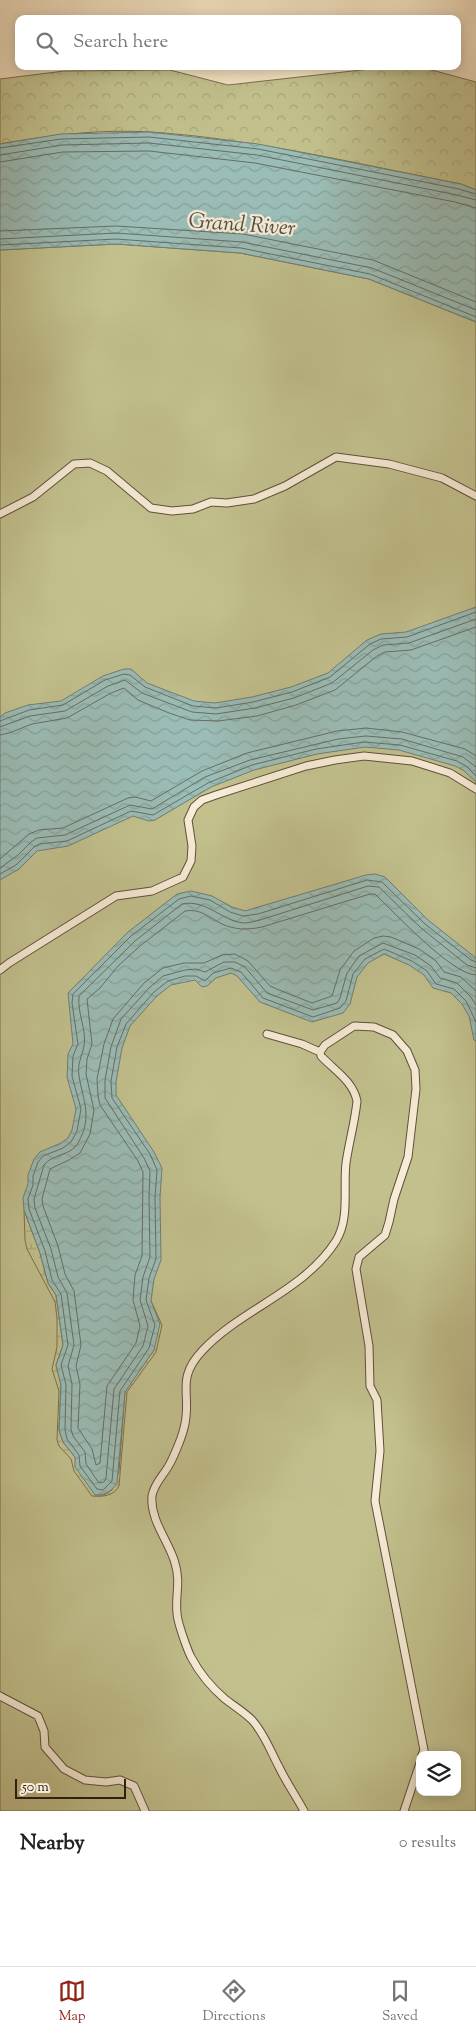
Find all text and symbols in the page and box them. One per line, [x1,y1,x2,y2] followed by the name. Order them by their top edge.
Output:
[15,15,461,70] search box
[33,29,61,57] icon: search
[73,29,168,56] text: Search here
[187,206,297,246] water label: Grand River
[416,1751,461,1796] map controls
[416,1751,461,1796] button: layers
[15,1776,126,1799] scale bar
[22,1778,49,1798] text: 50 m
[20,1829,85,1859] text: Nearby
[399,1832,456,1855] text: 0 results
[58,1977,86,2027] tab: Map
[202,1977,266,2027] tab: Directions
[382,1977,418,2027] tab: Saved

